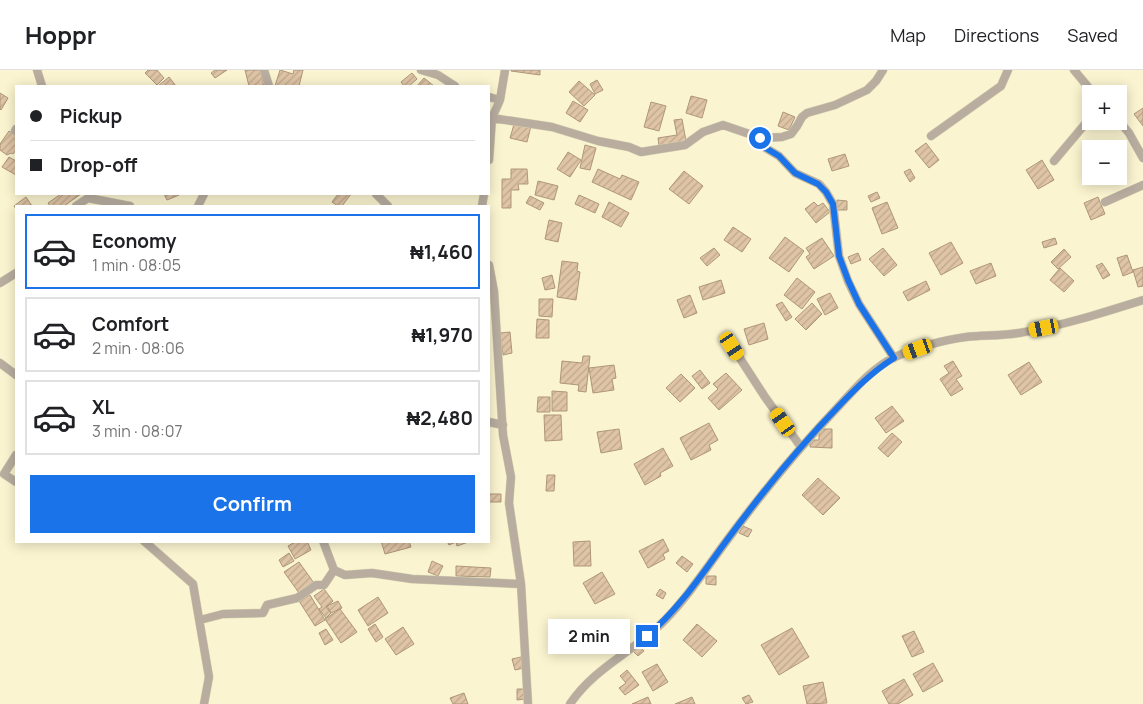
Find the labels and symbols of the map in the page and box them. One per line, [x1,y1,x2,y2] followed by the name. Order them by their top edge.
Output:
[749,127,771,149] route start
[1027,318,1060,338] car
[717,329,746,363] car
[901,337,934,361] car
[768,405,797,439] car
[547,618,630,654] callout: 2 min
[636,625,658,647] route end

